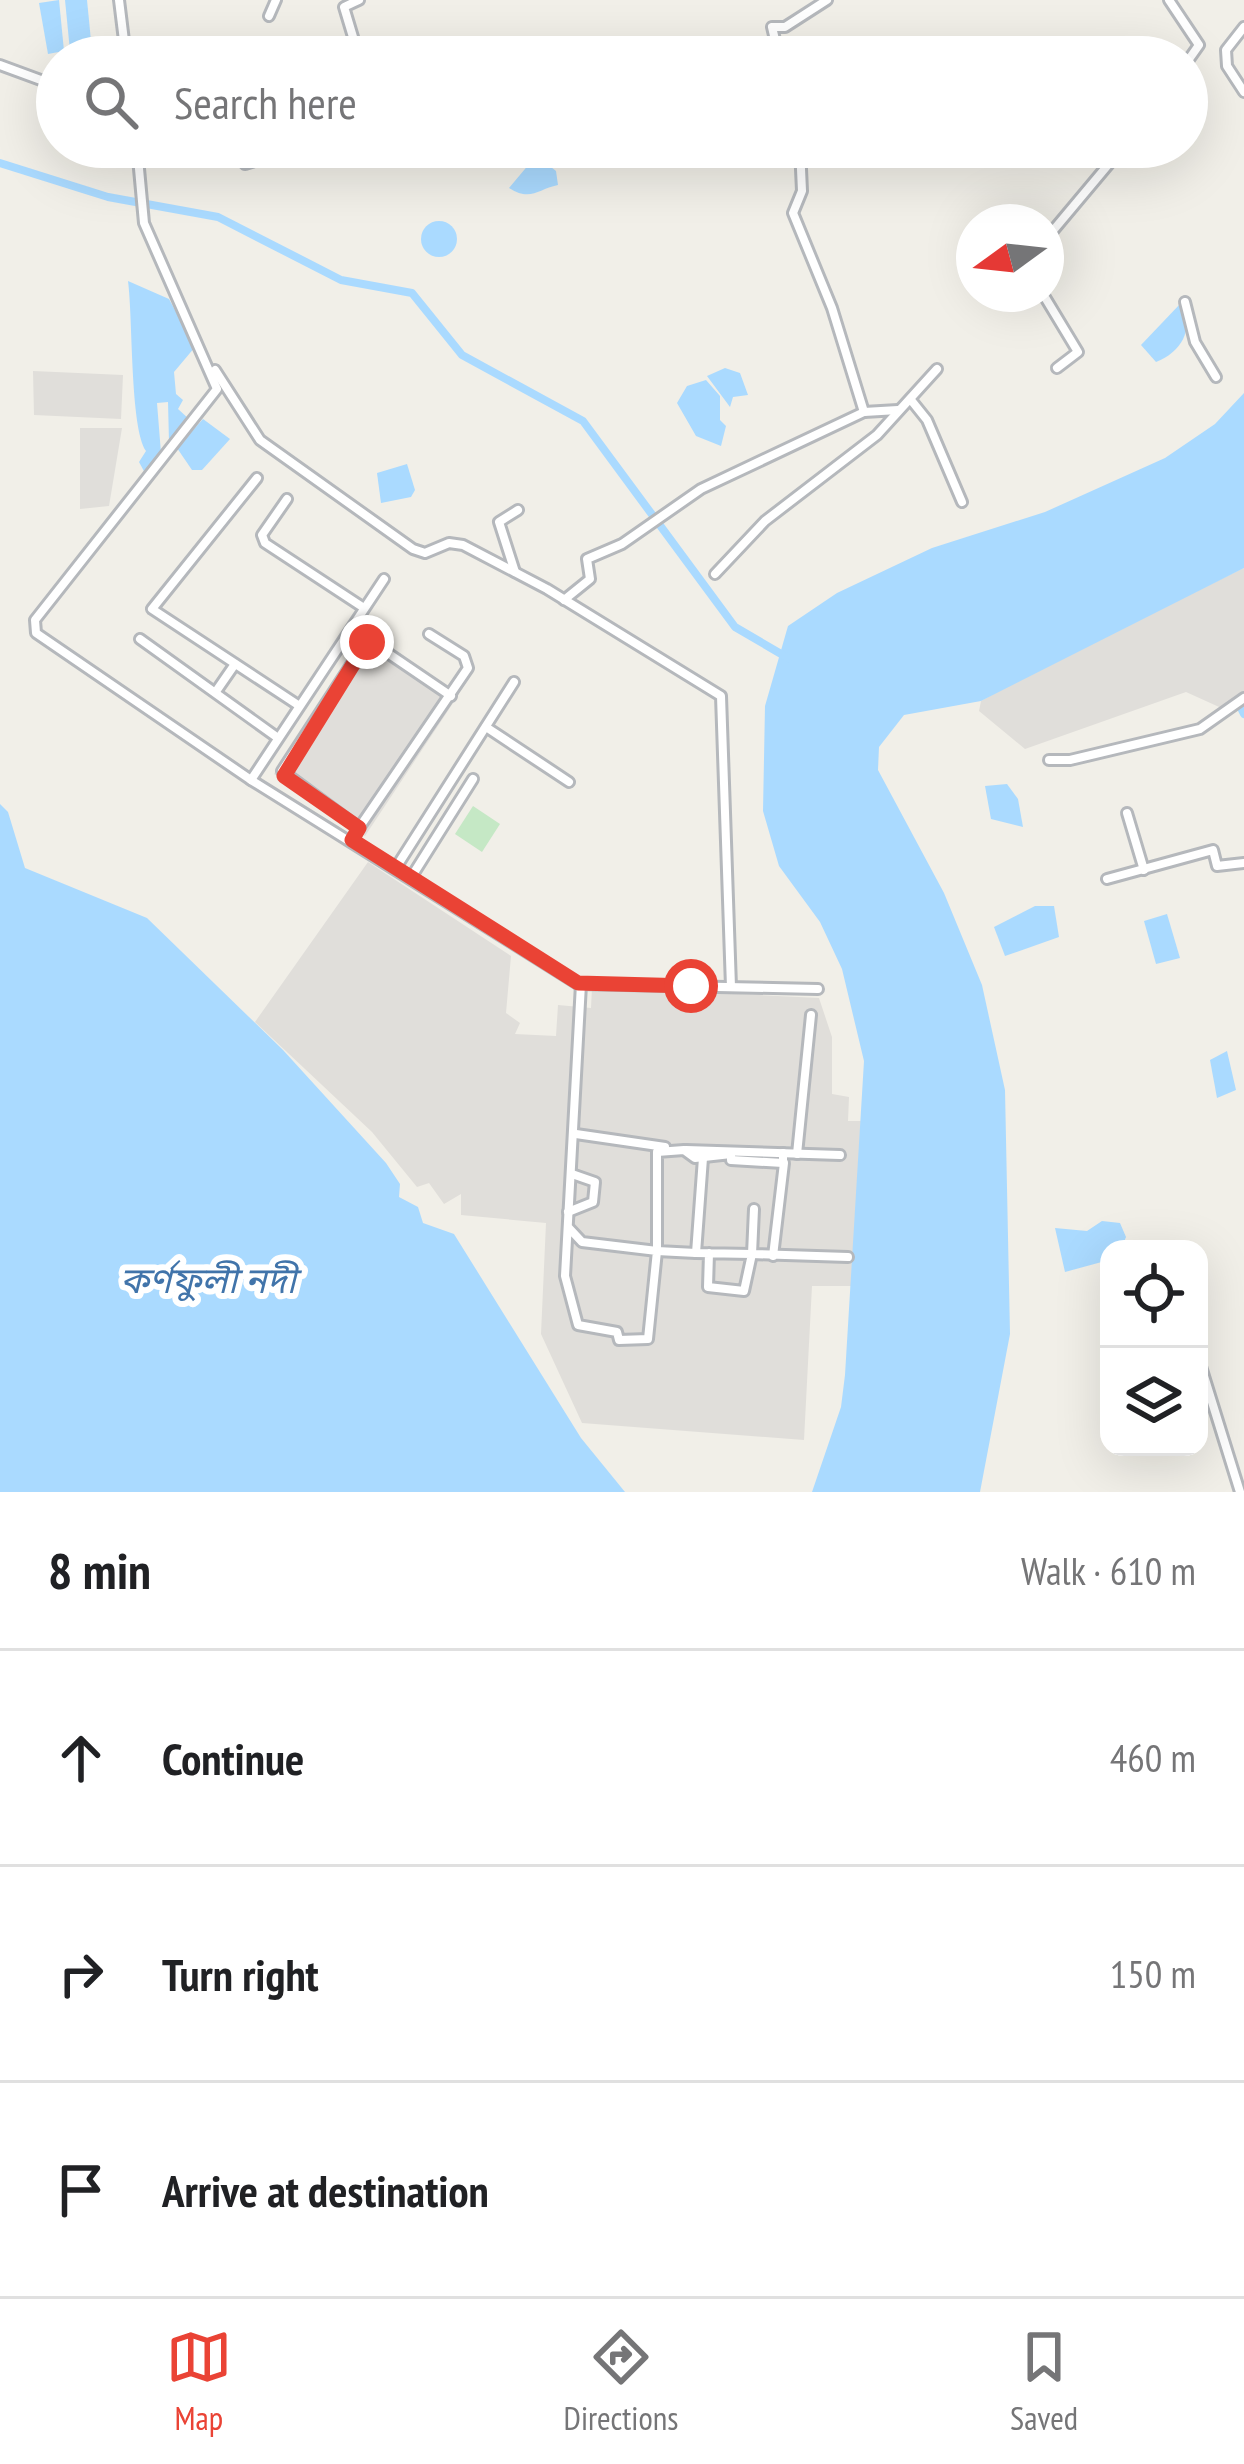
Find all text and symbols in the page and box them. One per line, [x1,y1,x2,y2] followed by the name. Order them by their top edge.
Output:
[36,36,1208,168] search box
[78,69,144,135] icon: search
[174,73,357,131] text: Search here
[956,204,1064,312] north arrow
[340,615,394,669] route end
[664,959,718,1013] route start
[1100,1240,1208,1456] map controls
[1100,1240,1208,1348] button: locate
[120,1256,302,1303] water label: কর্ণফুলী নদী
[1100,1348,1208,1456] button: layers
[48,1537,151,1603] text: 8 min
[1021,1545,1196,1596] text: Walk · 610 m
[48,1725,114,1791] icon: ahead
[162,1729,304,1787] text: Continue
[1110,1732,1196,1783] text: 460 m
[48,1941,114,2007] icon: right
[162,1945,319,2003] text: Turn right
[1110,1948,1196,1999] text: 150 m
[48,2157,114,2223] icon: arrive
[162,2161,489,2219] text: Arrive at destination
[166,2324,232,2439] tab: Map
[564,2324,678,2439] tab: Directions
[1010,2324,1078,2439] tab: Saved

